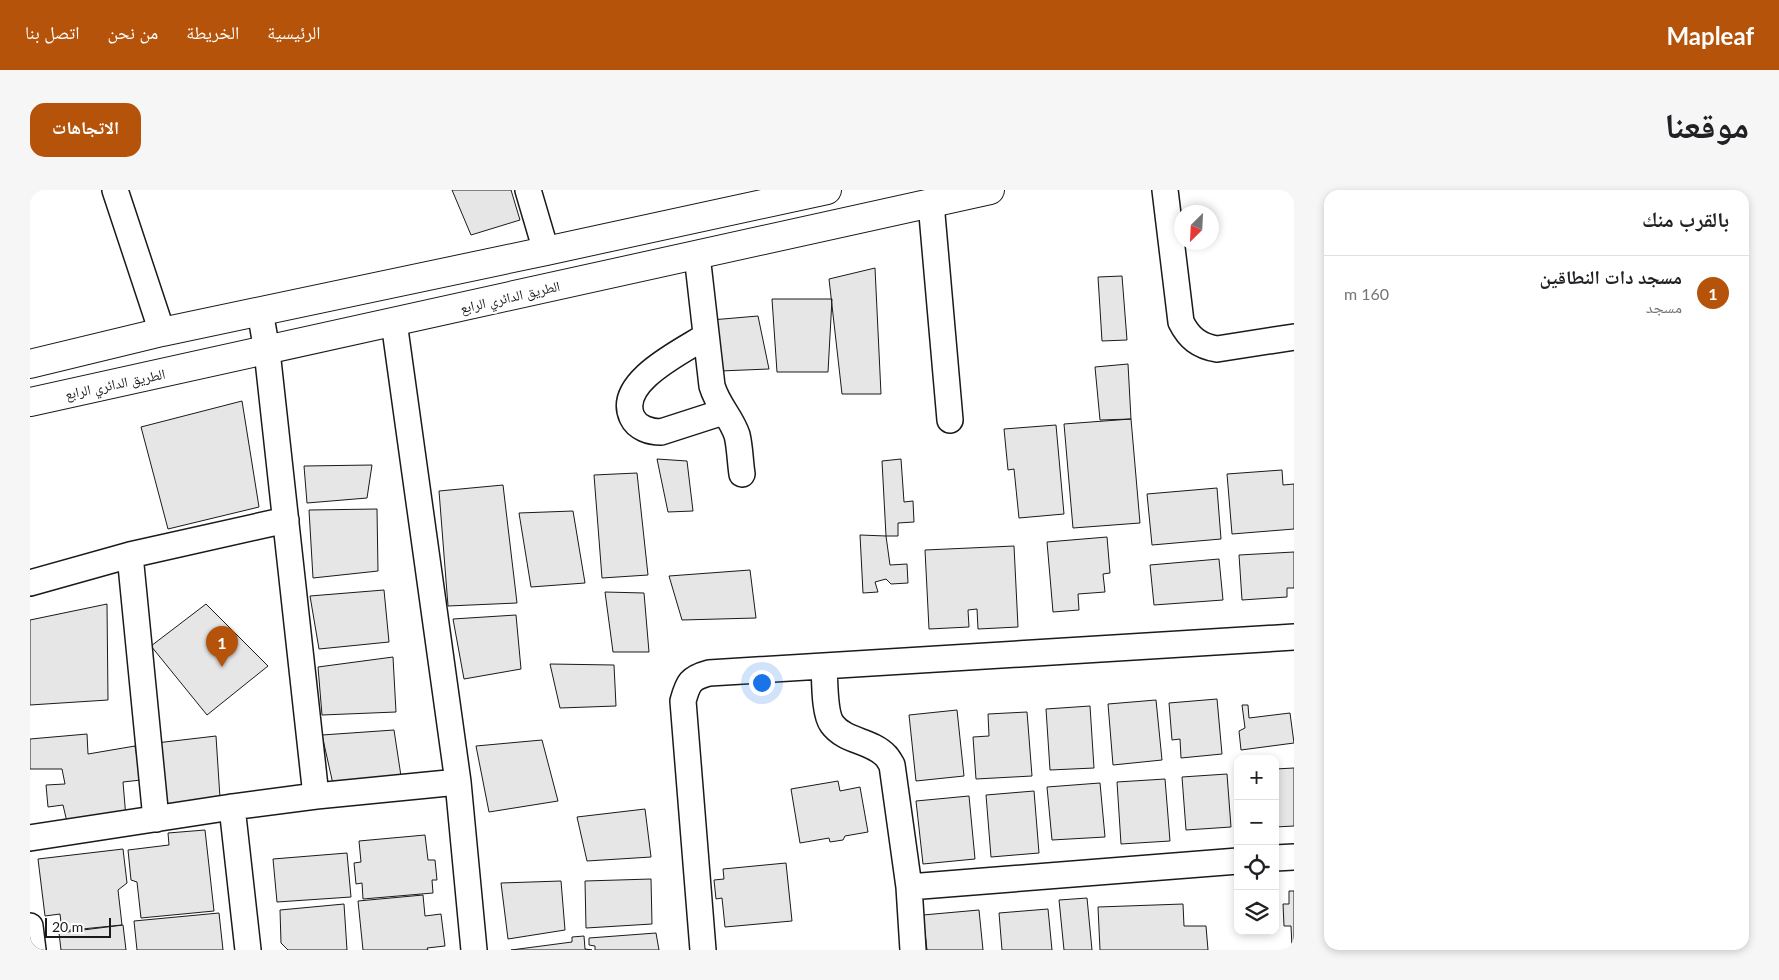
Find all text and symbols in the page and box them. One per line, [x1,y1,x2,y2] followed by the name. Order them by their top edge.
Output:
[25,21,79,43] text: اتصل بنا
[107,21,158,43] text: من نحن
[186,21,239,43] text: الخريطة
[267,21,321,43] text: الرئيسية
[1666,21,1754,50] text: Mapleaf
[30,103,141,157] button: الاتجاهات
[1664,103,1749,145] text: موقعنا
[1174,205,1219,250] north arrow
[1642,206,1729,231] text: بالقرب منك
[1540,265,1682,288] text: مسجد دات النطاقين
[458,277,562,320] street label: الطريق الدائري الرابع
[1344,284,1389,303] text: 160 m
[1708,284,1718,303] text: 1
[1646,297,1682,316] text: مسجد
[63,365,167,406] street label: الطريق الدائري الرابع
[206,626,238,667] pin: 1
[749,670,775,696] your location
[1234,755,1279,935] map controls
[1234,755,1279,800] button: +
[1234,800,1279,845] button: −
[1234,845,1279,890] button: locate
[1234,890,1279,935] button: layers
[45,915,111,938] scale bar
[52,918,83,935] text: 20 m

